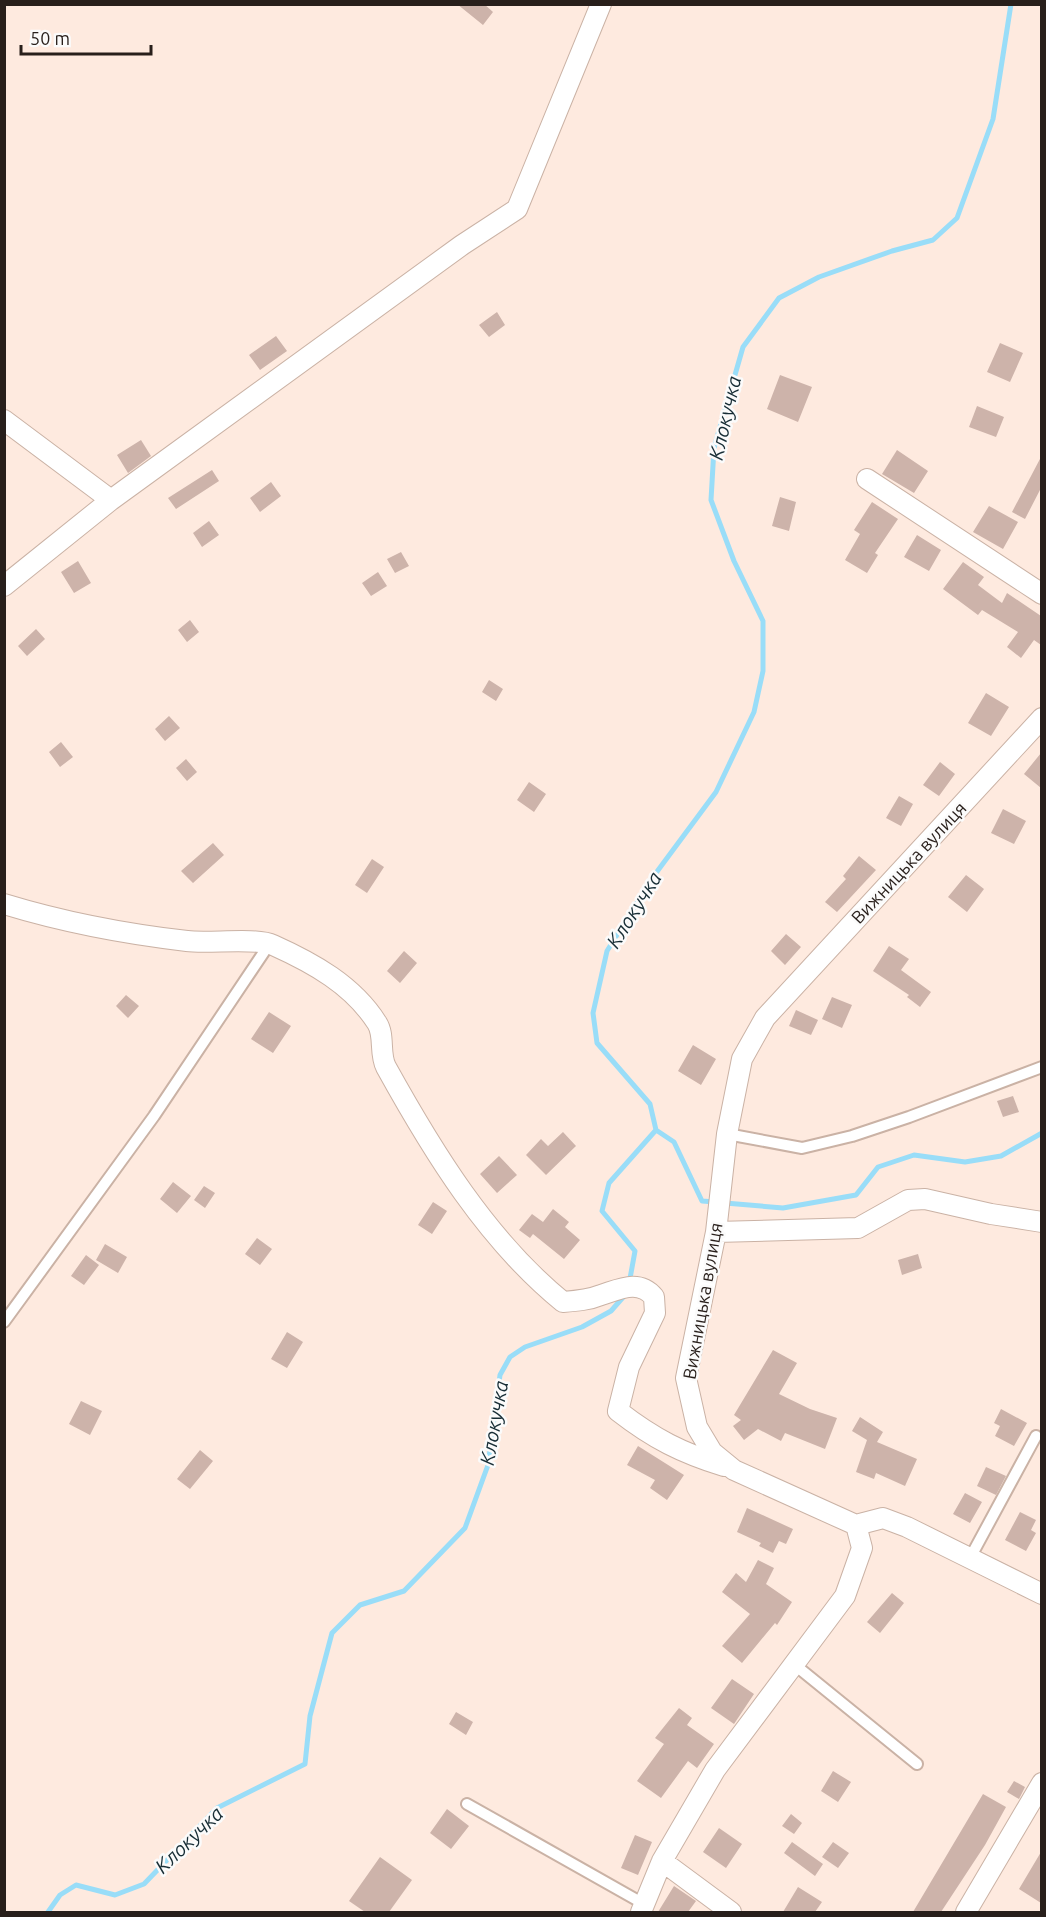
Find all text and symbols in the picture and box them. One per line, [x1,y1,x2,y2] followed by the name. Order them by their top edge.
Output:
[21,18,152,56] scale bar
[30,28,70,48] text: 50 m
[704,373,745,462] water label: Клокучка
[847,797,970,927] street label: Вижницька вулиця
[601,867,666,952] water label: Клокучка
[678,1221,726,1381] street label: Вижницька вулиця
[475,1379,512,1467] water label: Клокучка
[150,1802,228,1878] water label: Клокучка

